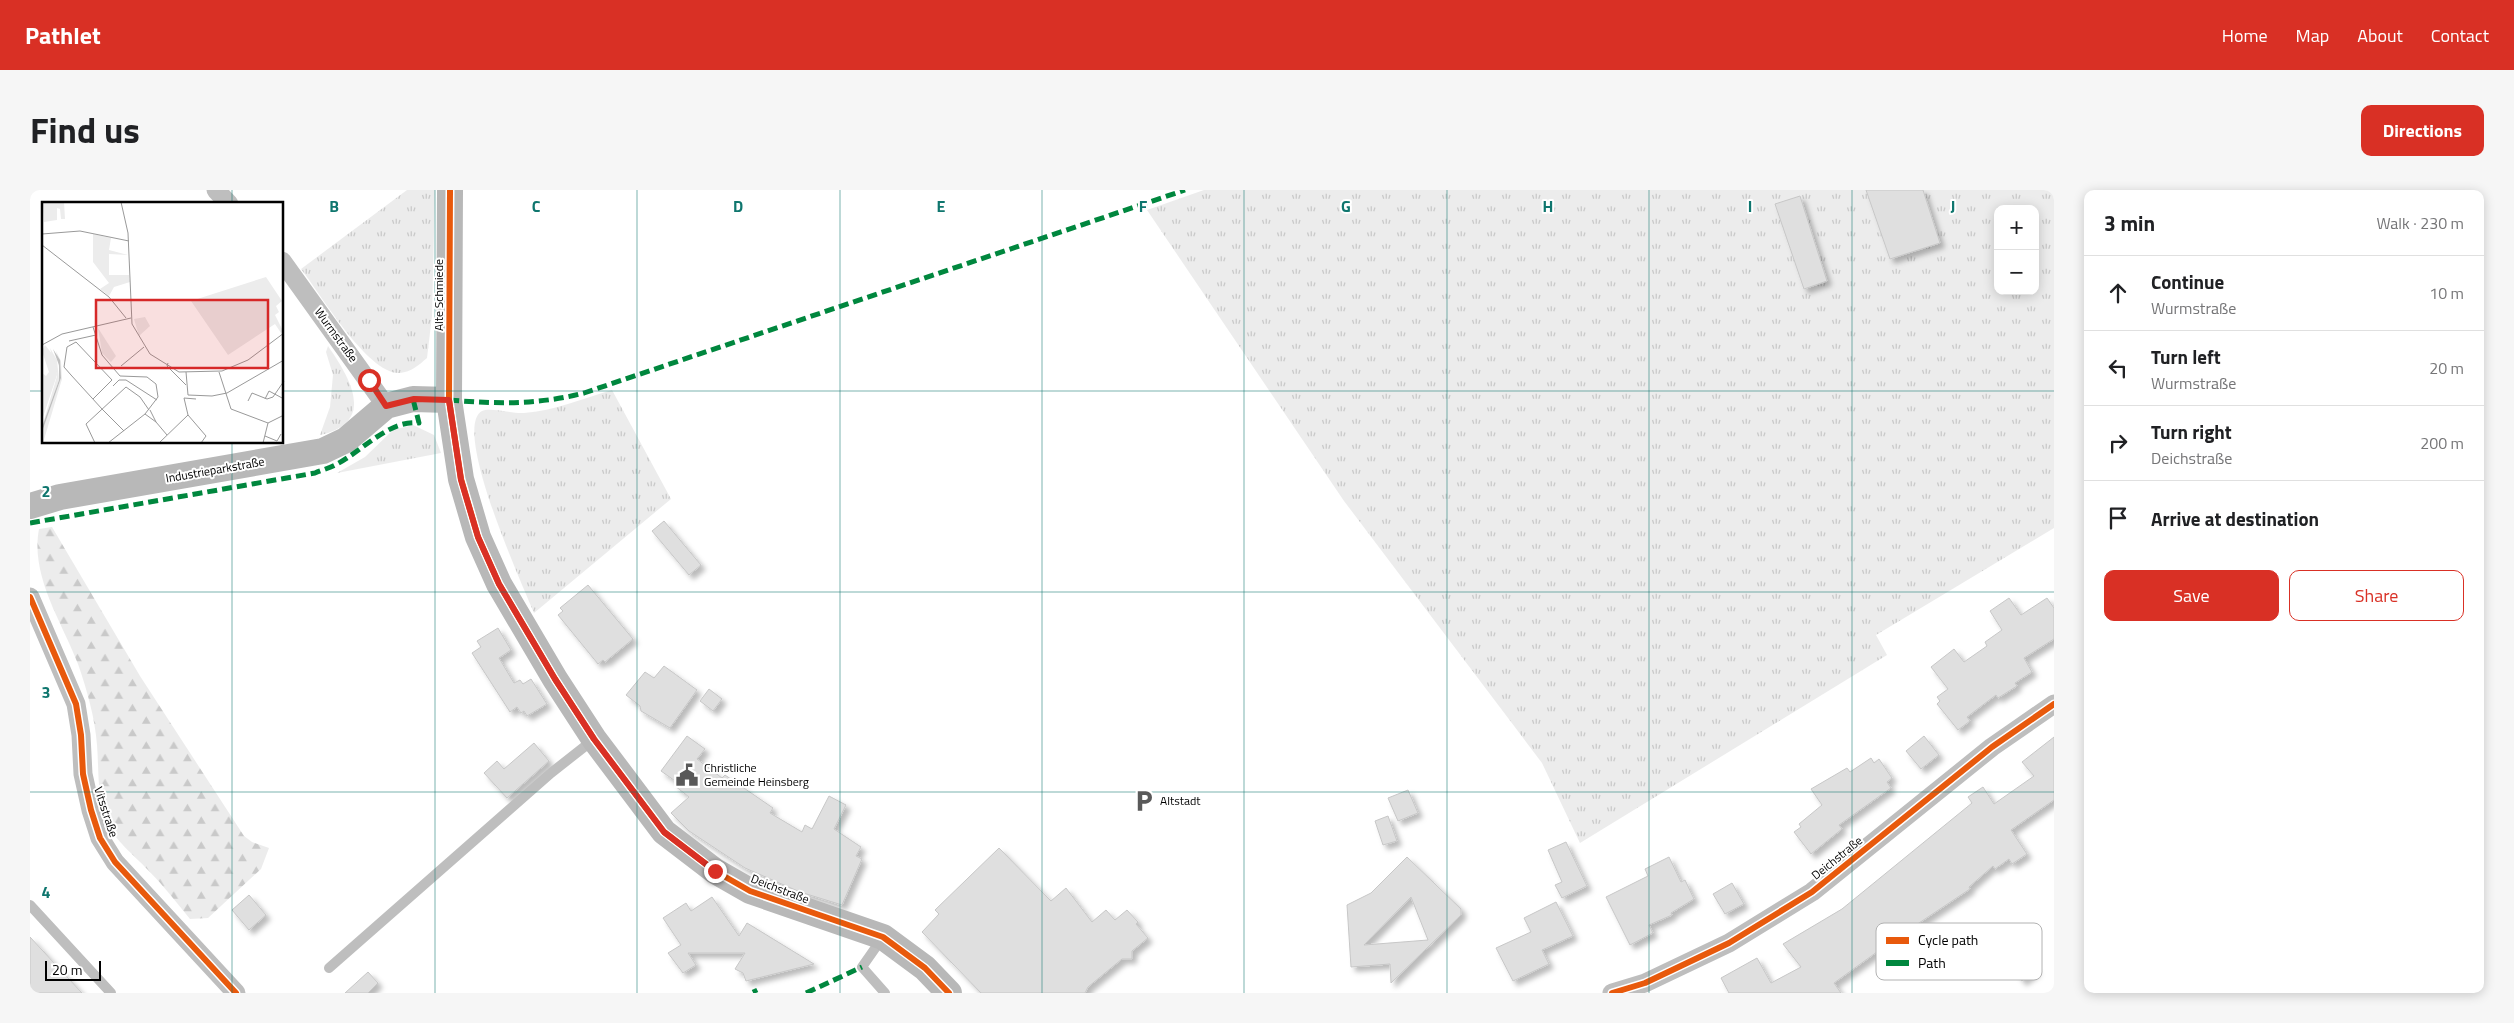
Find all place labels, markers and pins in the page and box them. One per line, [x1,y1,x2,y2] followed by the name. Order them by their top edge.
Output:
[704,758,809,791] place label: Christliche Gemeinde Heinsberg
[674,762,700,788] public building icon: Christliche Gemeinde Heinsberg
[1131,788,1157,814] parking icon: Altstadt
[1160,791,1201,810] place label: Altstadt

